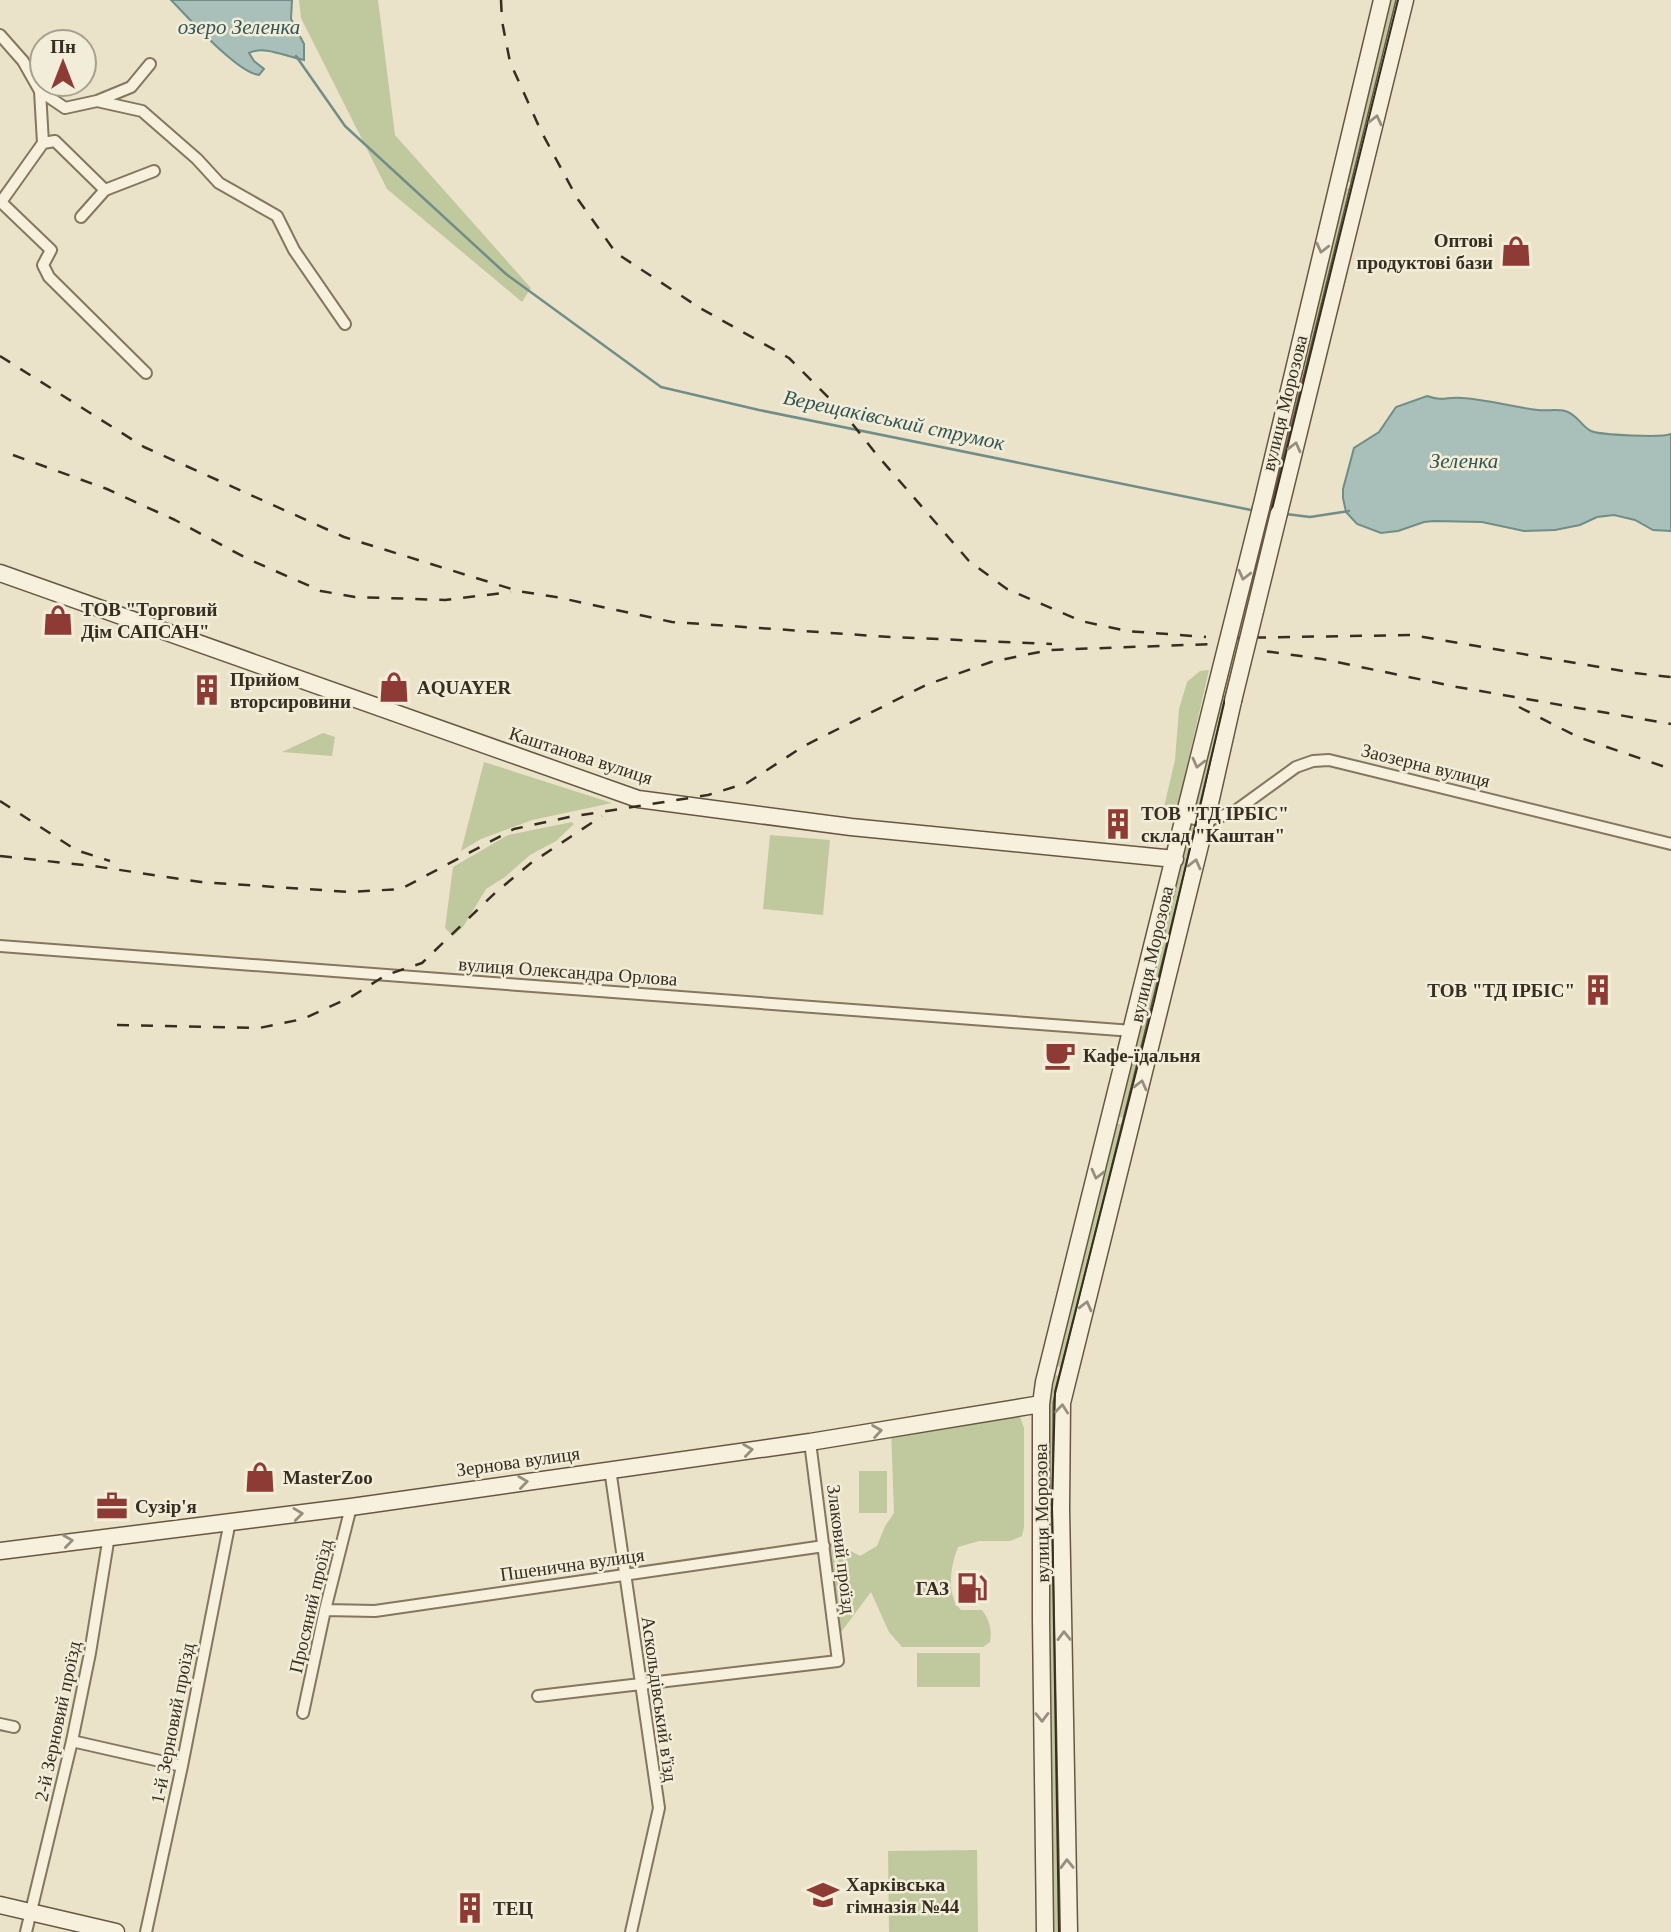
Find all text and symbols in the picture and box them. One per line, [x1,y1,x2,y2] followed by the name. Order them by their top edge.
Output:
[178,15,300,39] water label: озеро Зеленка
[28,28,98,98] north arrow
[50,36,76,57] text: Пн
[1368,114,1383,126] one-way arrow
[1356,230,1493,273] place label: Оптові продуктові бази
[1499,234,1533,268] shop icon: Оптові продуктові бази
[1316,242,1330,254] one-way arrow
[1257,332,1312,473] street label: вулиця Морозова
[781,385,1007,455] water label: Верещаківський струмок
[1287,441,1301,453] one-way arrow
[1430,449,1498,473] water label: Зеленка
[1238,569,1252,581] one-way arrow
[81,599,217,642] place label: ТОВ "Торговий Дім САПСАН"
[41,603,75,637] shop icon: ТОВ "Торговий Дім САПСАН"
[230,669,351,712] place label: Прийом вторсировини
[377,670,411,704] shop icon: AQUAYER
[190,673,224,707] building icon: Прийом вторсировини
[417,677,512,698] place label: AQUAYER
[506,722,655,789] street label: Каштанова вулиця
[1359,739,1493,792] street label: Заозерна вулиця
[1192,757,1206,769] one-way arrow
[1141,803,1289,846] place label: ТОВ "ТД ІРБІС" склад "Каштан"
[1101,807,1135,841] building icon: ТОВ "ТД ІРБІС" склад "Каштан"
[1187,858,1201,870] one-way arrow
[1126,883,1178,1024] street label: вулиця Морозова
[458,953,679,990] street label: вулиця Олександра Орлова
[1581,973,1615,1007] building icon: ТОВ "ТД ІРБІС"
[1427,980,1575,1001] place label: ТОВ "ТД ІРБІС"
[1043,1038,1077,1072] cafe icon: Кафе-їдальня
[1083,1045,1200,1066] place label: Кафе-їдальня
[1133,1079,1148,1091] one-way arrow
[1091,1168,1105,1180] one-way arrow
[1078,1300,1092,1312] one-way arrow
[1054,1403,1069,1414] one-way arrow
[872,1424,883,1439] one-way arrow
[455,1442,581,1481] street label: Зернова вулиця
[742,1443,754,1458] one-way arrow
[1030,1443,1053,1583] street label: вулиця Морозова
[243,1460,277,1494] shop icon: MasterZoo
[283,1467,373,1488] place label: MasterZoo
[517,1475,529,1490] one-way arrow
[823,1483,860,1615] street label: Злаковий проїзд
[95,1489,129,1523] office icon: Сузір'я
[135,1496,197,1517] place label: Сузір'я
[292,1506,304,1521] one-way arrow
[62,1534,74,1549] one-way arrow
[285,1537,336,1675] street label: Просяний проїзд
[499,1544,646,1585] street label: Пшенична вулиця
[955,1571,989,1605] fuel station icon: ГАЗ
[916,1578,949,1599] place label: ГАЗ
[637,1615,682,1784] street label: Аскольдівський в'їзд
[1056,1631,1071,1642] one-way arrow
[30,1639,85,1803] street label: 2-й Зерновий проїзд
[147,1641,198,1805] street label: 1-й Зерновий проїзд
[1034,1713,1050,1723] one-way arrow
[1060,1858,1075,1869] one-way arrow
[846,1874,960,1917] place label: Харківська гімназія №44
[806,1878,840,1912] school or university icon: Харківська гімназія №44
[453,1891,487,1925] building icon: ТЕЦ
[493,1898,533,1919] place label: ТЕЦ

